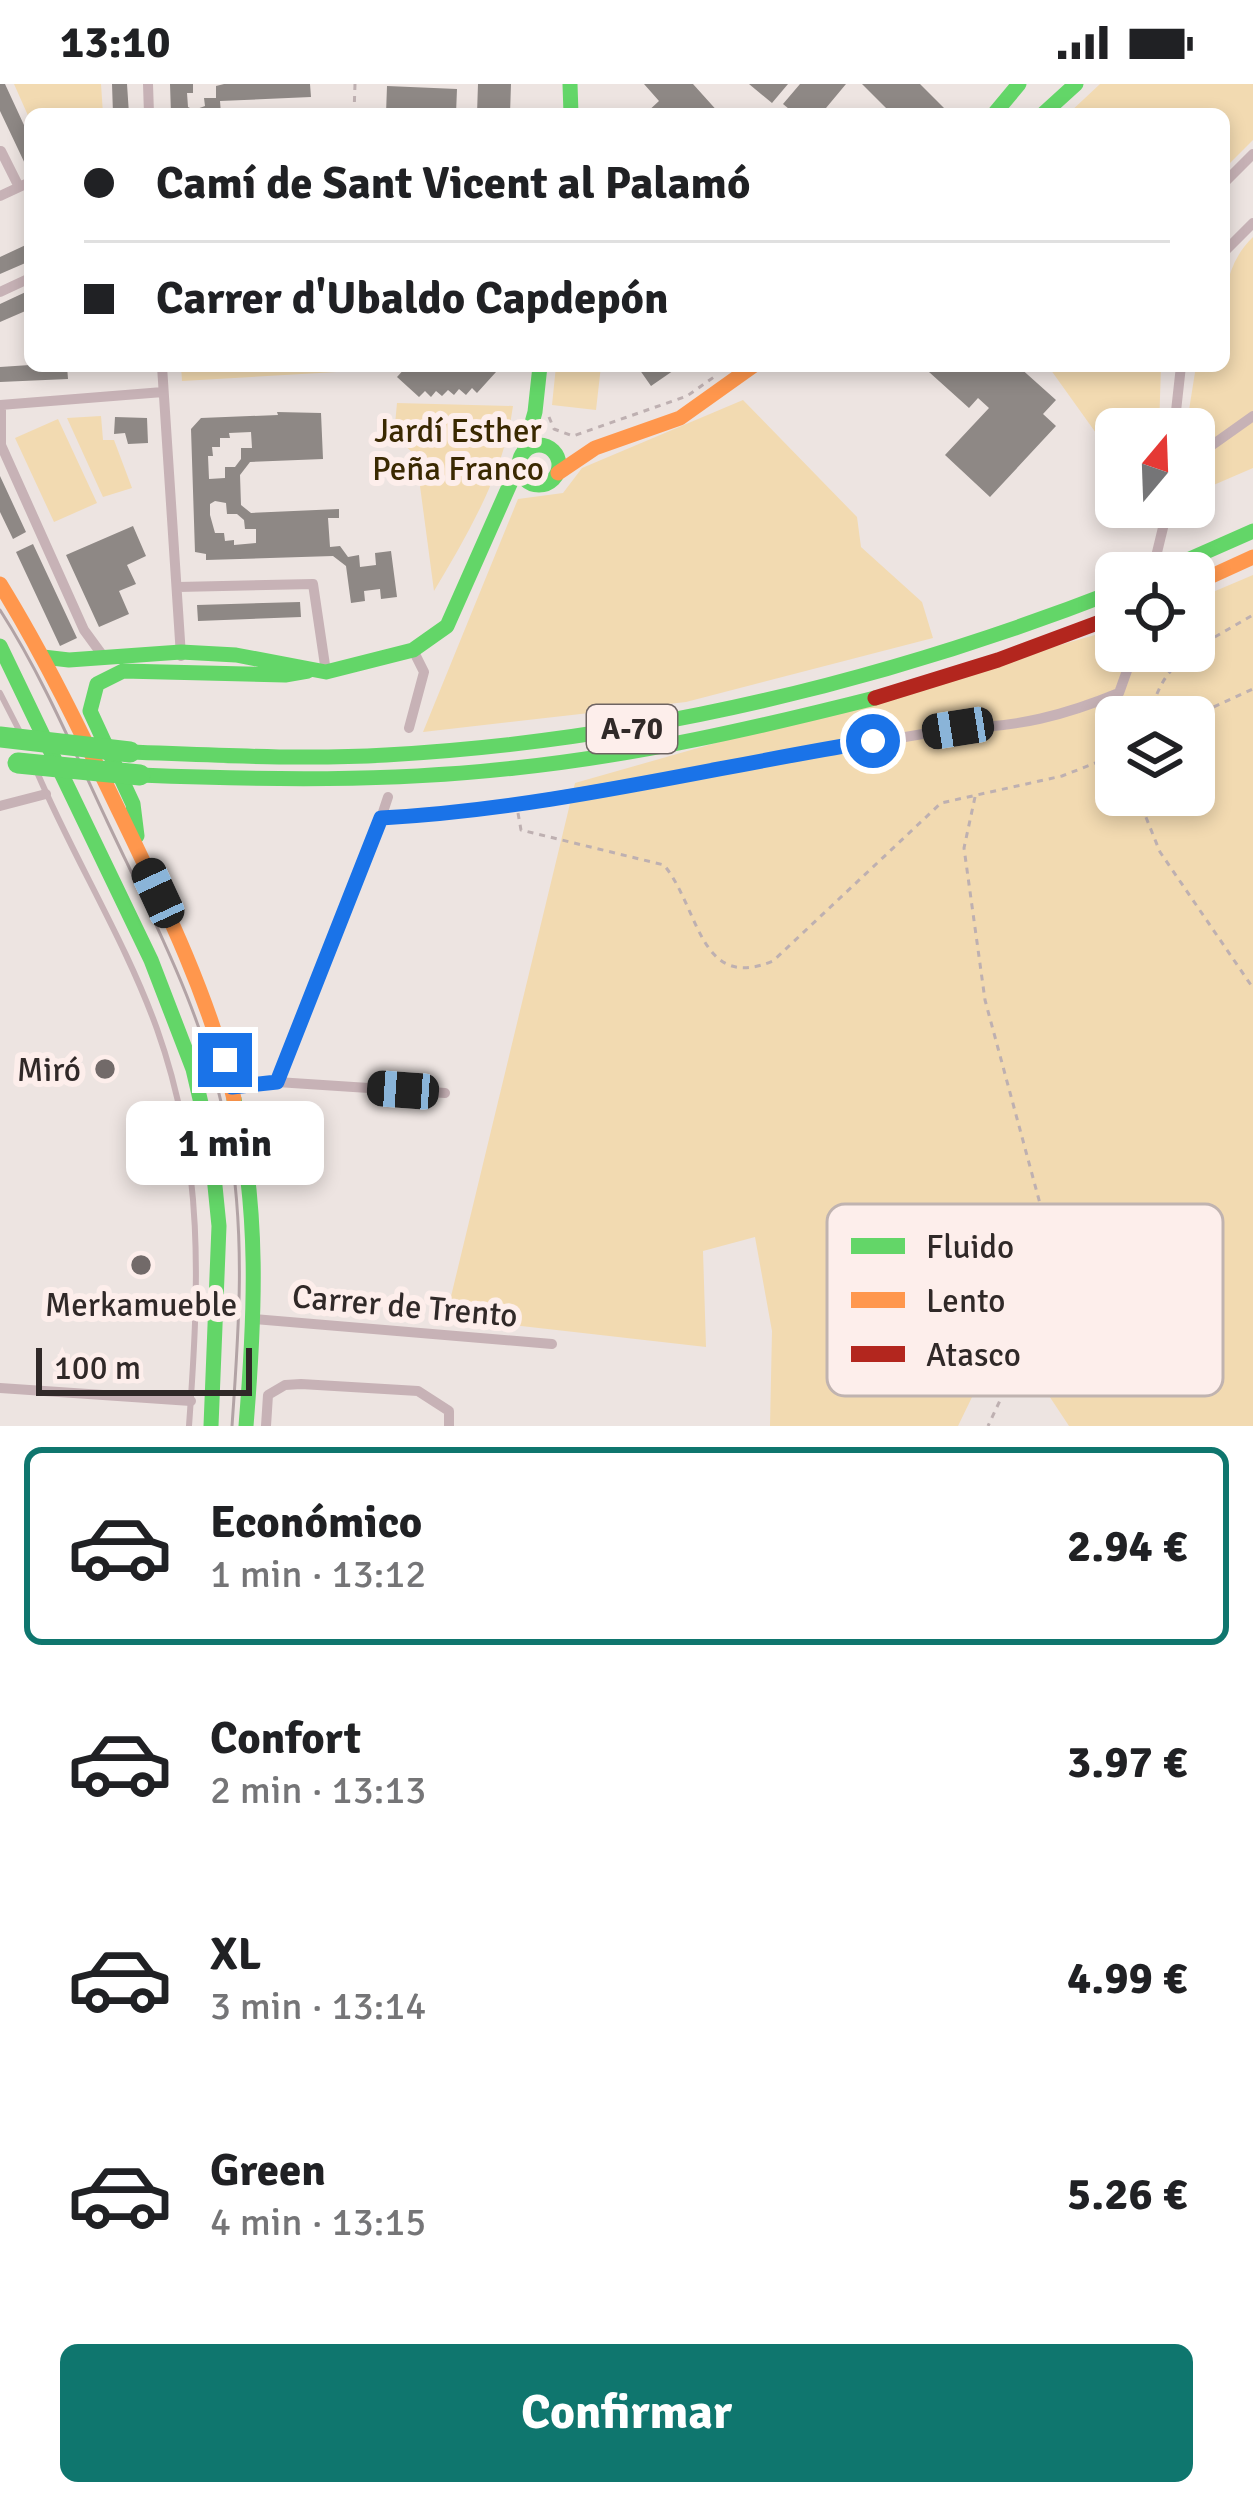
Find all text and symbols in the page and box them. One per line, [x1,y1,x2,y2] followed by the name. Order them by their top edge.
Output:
[60,15,170,70] text: 13:10
[156,156,750,211] text: Camí de Sant Vicent al Palamó
[156,271,669,326] text: Carrer d'Ubaldo Capdepón
[1095,408,1215,528] north arrow
[1095,408,1215,816] map controls
[372,411,544,490] park label: Jardí Esther Peña Franco
[1095,552,1215,672] button: locate
[1095,696,1215,816] button: layers
[587,705,677,753] road number: A-70
[920,705,996,751] car
[846,714,900,768] route start
[126,853,190,933] car
[198,1033,252,1087] route end
[17,1050,81,1091] place label: Miró
[92,1056,118,1082] marker: Miró
[366,1070,440,1110] car
[126,1102,324,1186] callout: 1 min
[178,1119,272,1167] text: 1 min
[827,1204,1223,1396] legend
[926,1227,1014,1268] text: Fluido
[128,1252,154,1278] marker: Merkamueble
[290,1276,519,1337] street label: Carrer de Trento
[926,1281,1005,1322] text: Lento
[45,1285,237,1326] place label: Merkamueble
[926,1335,1021,1376] text: Atasco
[36,1342,252,1395] scale bar
[54,1348,141,1389] text: 100 m
[66,1492,174,1600] icon: car
[210,1495,422,1550] text: Económico
[1067,1519,1187,1574] text: 2.94 €
[210,1550,426,1598] text: 1 min · 13:12
[66,1708,174,1816] icon: car
[210,1711,361,1766] text: Confort
[1067,1735,1187,1790] text: 3.97 €
[210,1766,426,1814] text: 2 min · 13:13
[66,1924,174,2032] icon: car
[210,1927,261,1982] text: XL
[1067,1951,1187,2006] text: 4.99 €
[210,1982,426,2030] text: 3 min · 13:14
[66,2140,174,2248] icon: car
[210,2143,326,2198] text: Green
[1067,2167,1187,2222] text: 5.26 €
[210,2198,426,2246] text: 4 min · 13:15
[60,2344,1193,2482] button: Confirmar

